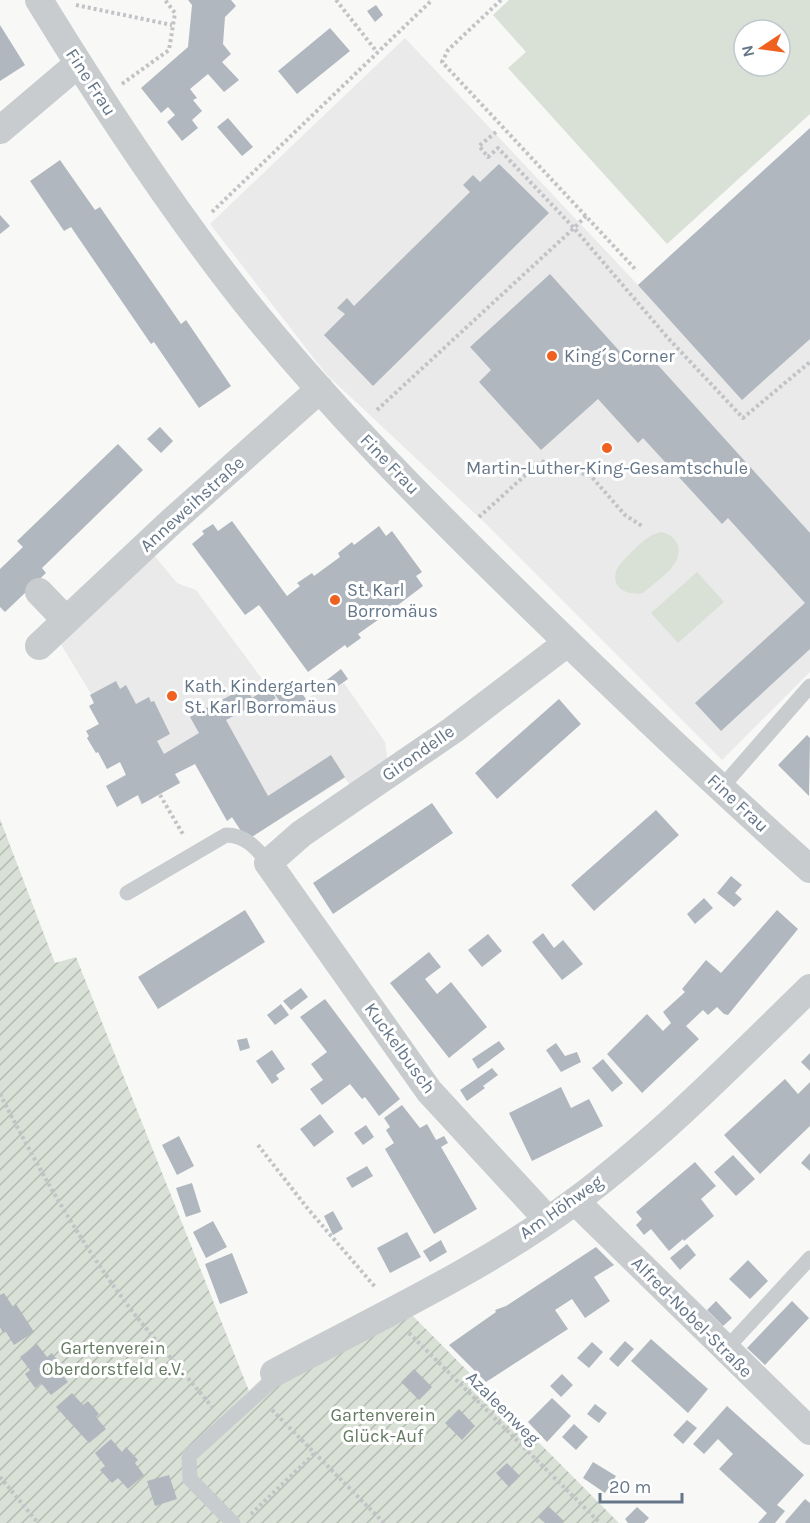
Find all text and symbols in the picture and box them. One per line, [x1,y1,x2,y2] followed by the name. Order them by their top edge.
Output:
[732,18,792,78] north arrow
[61,44,121,120] street label: Fine Frau
[737,44,758,59] text: N
[564,345,675,367] place label: King´s Corner
[545,349,559,363] marker: King´s Corner
[356,429,424,499] street label: Fine Frau
[600,441,614,455] marker: Martin-Luther-King-Gesamtschule
[135,451,249,557] street label: Anneweihstraße
[466,457,748,479] place label: Martin-Luther-King-Gesamtschule
[347,579,438,622] place label: St. Karl Borromäus
[328,593,342,607] marker: St. Karl Borromäus
[184,675,337,718] place label: Kath. Kindergarten St. Karl Borromäus
[165,689,179,703] marker: Kath. Kindergarten St. Karl Borromäus
[378,720,458,786] street label: Girondelle
[703,769,773,837] street label: Fine Frau
[360,998,440,1098] street label: Kuckelbusch
[515,1170,607,1244] street label: Am Höhweg
[627,1252,757,1382] street label: Alfred-Nobel-Straße
[42,1337,184,1380] park label: Gartenverein Oberdorstfeld e.V.
[461,1366,545,1450] street label: Azaleenweg
[330,1404,436,1447] park label: Gartenverein Glück-Auf
[600,1466,682,1504] scale bar
[609,1476,651,1498] text: 20 m

